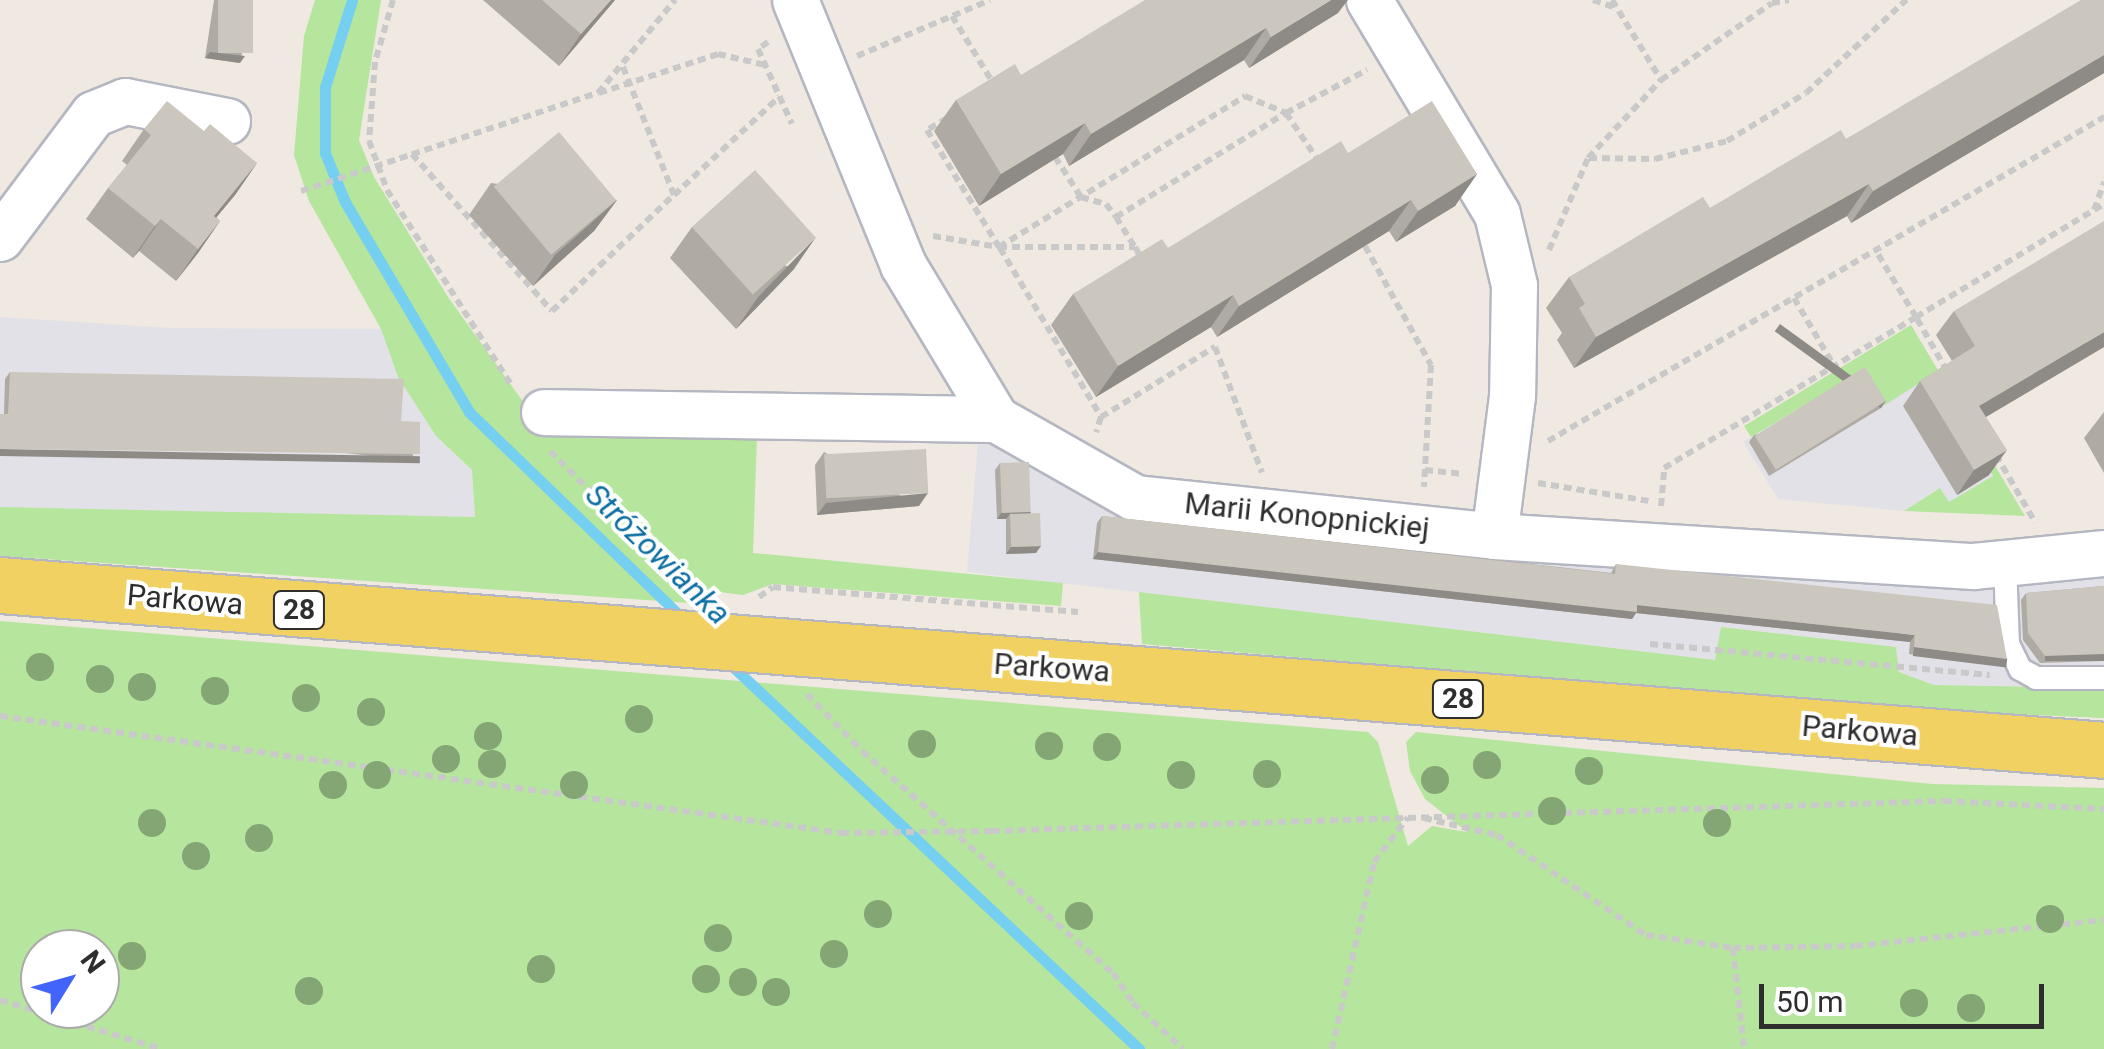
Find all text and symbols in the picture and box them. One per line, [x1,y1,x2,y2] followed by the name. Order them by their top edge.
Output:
[578,475,738,633] water label: Stróżowianka
[1183,485,1431,547] street label: Marii Konopnickiej
[125,577,245,623] street label: Parkowa
[272,587,326,633] road number: 28
[993,646,1111,690] street label: Parkowa
[1430,676,1486,722] road number: 28
[1800,708,1920,754] street label: Parkowa
[20,929,120,1029] north arrow
[74,944,112,980] text: N
[1764,964,2049,1026] scale bar
[1776,984,1843,1019] text: 50 m

